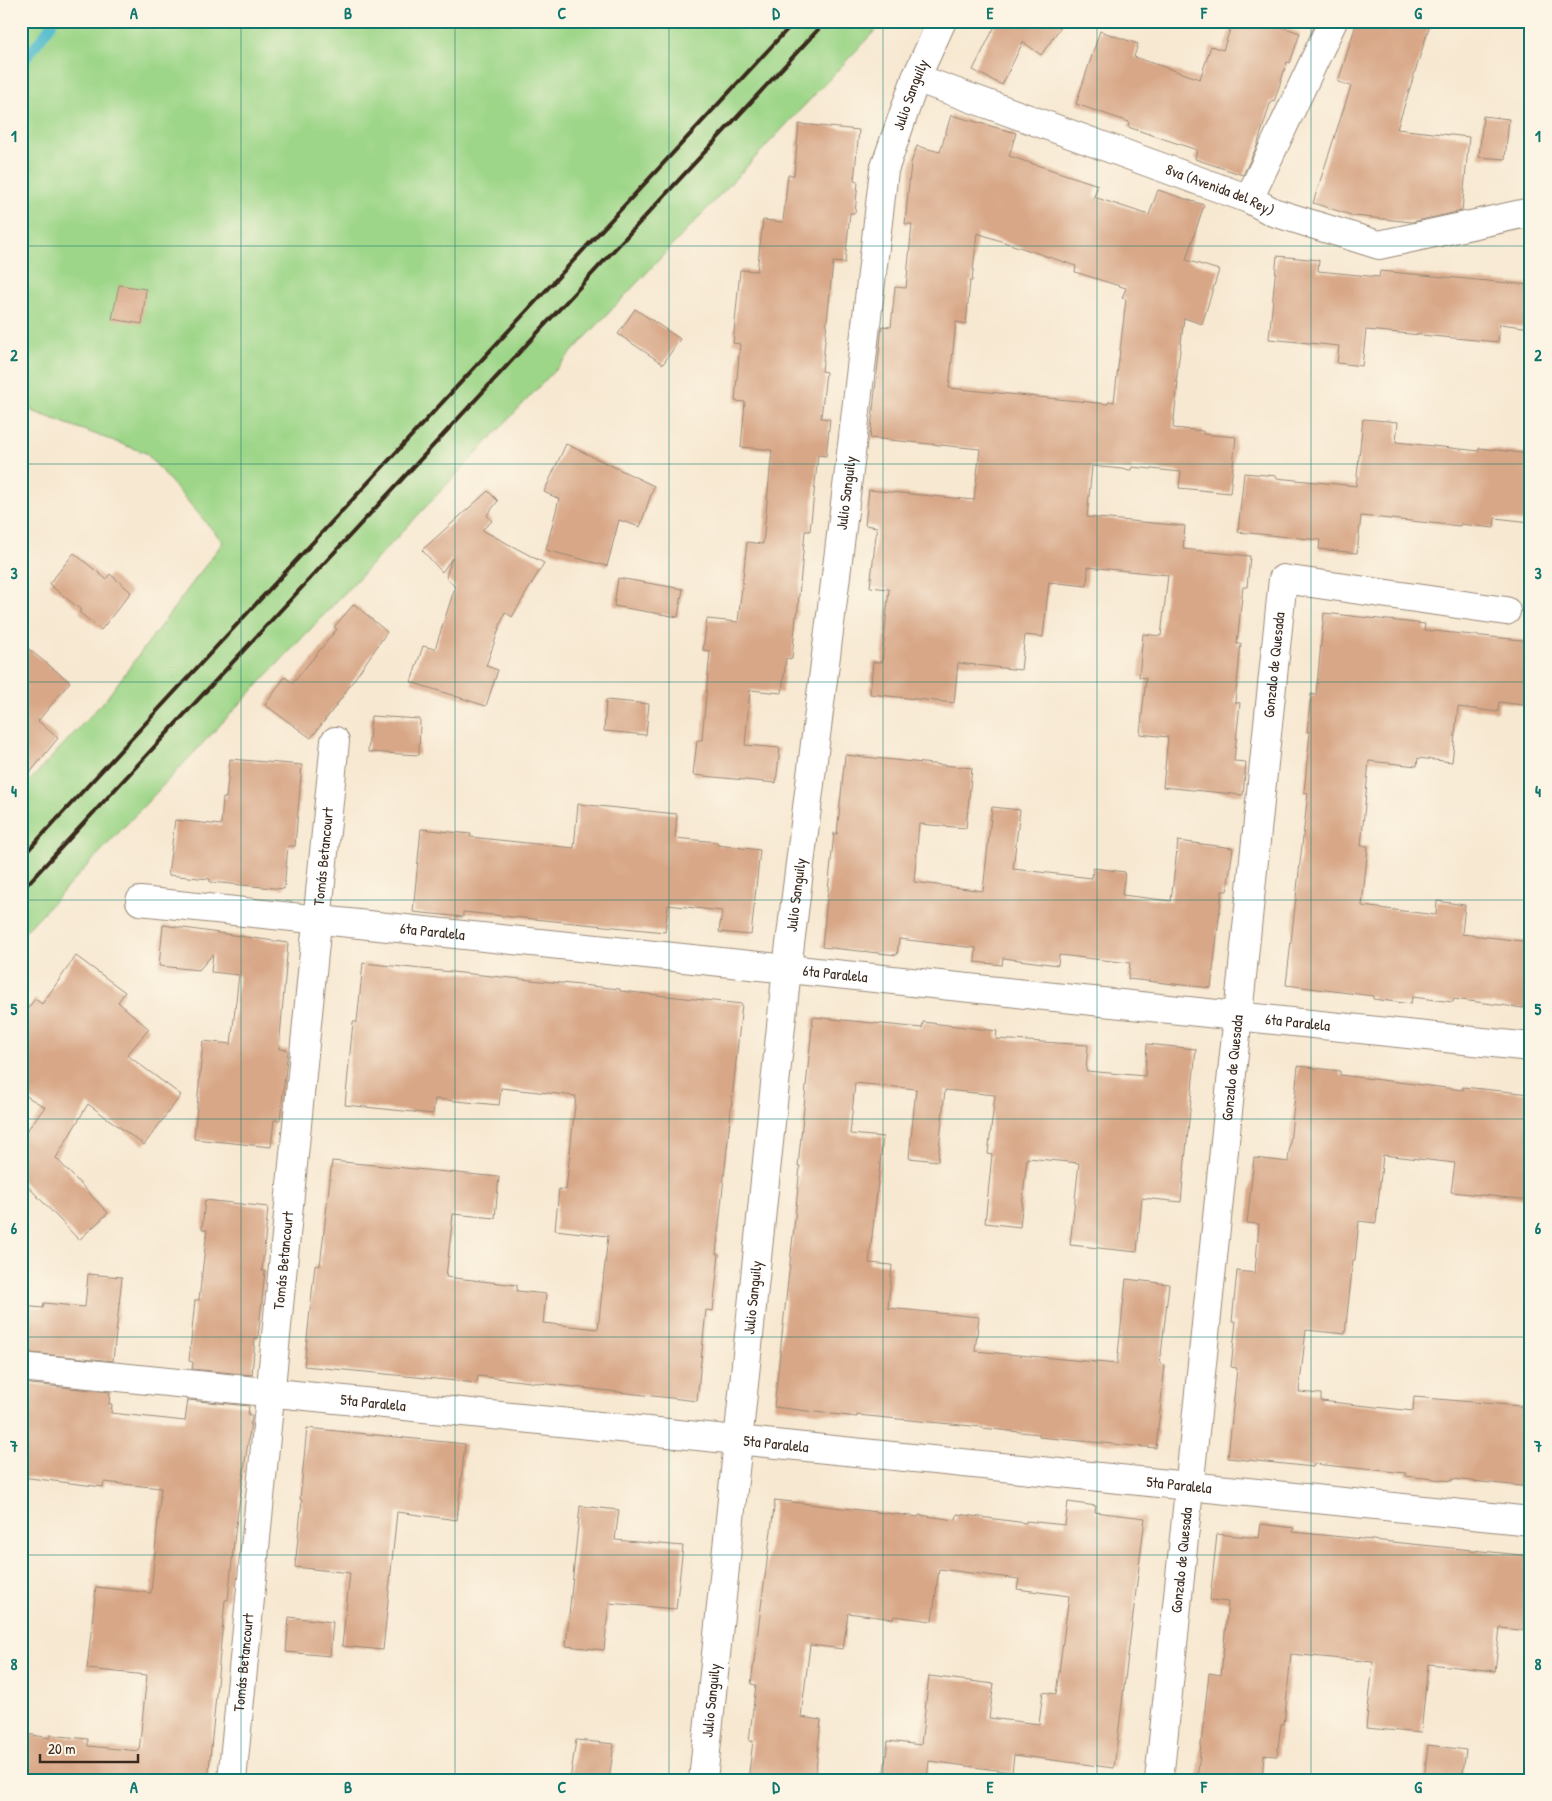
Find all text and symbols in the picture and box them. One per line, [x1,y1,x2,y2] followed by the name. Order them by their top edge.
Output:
[130,2,138,24] text: A
[344,2,352,24] text: B
[558,2,567,24] text: C
[772,2,780,24] text: D
[986,2,994,24] text: E
[1200,2,1208,24] text: F
[1414,2,1422,24] text: G
[888,56,933,133] street label: Julio Sanguily
[11,125,17,147] text: 1
[1535,125,1541,147] text: 1
[1163,159,1278,221] street label: 8va (Avenida del Rey)
[10,344,18,366] text: 2
[1534,344,1542,366] text: 2
[831,455,861,531] street label: Julio Sanguily
[10,562,18,584] text: 3
[1534,562,1542,584] text: 3
[1258,611,1290,719] street label: Gonzalo de Quesada
[11,780,17,802] text: 4
[1535,780,1541,802] text: 4
[308,806,338,907] street label: Tomás Betancourt
[781,857,811,933] street label: Julio Sanguily
[399,917,466,945] street label: 6ta Paralela
[802,960,869,987] street label: 6ta Paralela
[11,998,18,1020] text: 5
[1535,998,1542,1020] text: 5
[1264,1008,1331,1036] street label: 6ta Paralela
[1216,1014,1248,1122] street label: Gonzalo de Quesada
[268,1210,298,1311] street label: Tomás Betancourt
[11,1217,18,1239] text: 6
[1535,1217,1542,1239] text: 6
[738,1259,767,1336] street label: Julio Sanguily
[340,1389,407,1416] street label: 5ta Paralela
[742,1430,810,1457] street label: 5ta Paralela
[9,1435,18,1457] text: 7
[1533,1435,1542,1457] text: 7
[1145,1471,1213,1498] street label: 5ta Paralela
[1165,1506,1197,1614] street label: Gonzalo de Quesada
[228,1612,259,1713] street label: Tomás Betancourt
[11,1653,18,1675] text: 8
[1535,1653,1542,1675] text: 8
[696,1662,725,1738] street label: Julio Sanguily
[40,1731,138,1763] scale bar
[48,1738,75,1759] text: 20 m
[130,1776,138,1798] text: A
[344,1776,352,1798] text: B
[558,1776,567,1798] text: C
[772,1776,780,1798] text: D
[986,1776,994,1798] text: E
[1200,1776,1208,1798] text: F
[1414,1776,1422,1798] text: G

